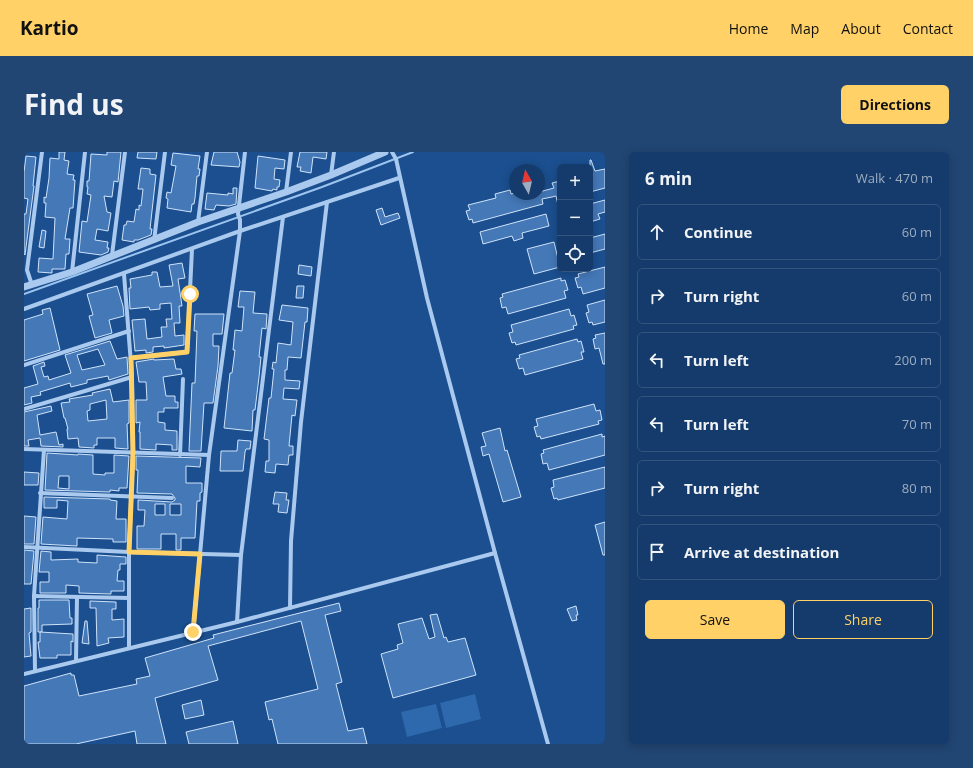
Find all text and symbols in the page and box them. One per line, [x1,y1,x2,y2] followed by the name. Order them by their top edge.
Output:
[20,15,79,41] text: Kartio
[729,19,768,38] text: Home
[790,19,819,38] text: Map
[841,19,881,38] text: About
[903,19,953,38] text: Contact
[24,85,124,123] text: Find us
[841,85,949,124] button: Directions
[509,164,545,200] north arrow
[557,164,593,272] map controls
[557,164,593,200] button: +
[645,167,692,190] text: 6 min
[856,169,933,187] text: Walk · 470 m
[557,200,593,236] button: −
[646,221,668,243] icon: ahead
[684,222,752,242] text: Continue
[902,223,932,241] text: 60 m
[557,236,593,272] button: locate
[181,285,199,303] route start
[646,285,668,307] icon: right
[684,286,759,306] text: Turn right
[902,287,932,305] text: 60 m
[646,349,668,371] icon: left
[684,350,749,370] text: Turn left
[894,351,932,369] text: 200 m
[646,413,668,435] icon: left
[684,414,749,434] text: Turn left
[902,415,932,433] text: 70 m
[646,477,668,499] icon: right
[684,478,759,498] text: Turn right
[902,479,932,497] text: 80 m
[646,541,668,563] icon: arrive
[684,542,839,562] text: Arrive at destination
[645,600,785,639] button: Save
[793,600,933,639] button: Share
[184,623,202,641] route end

